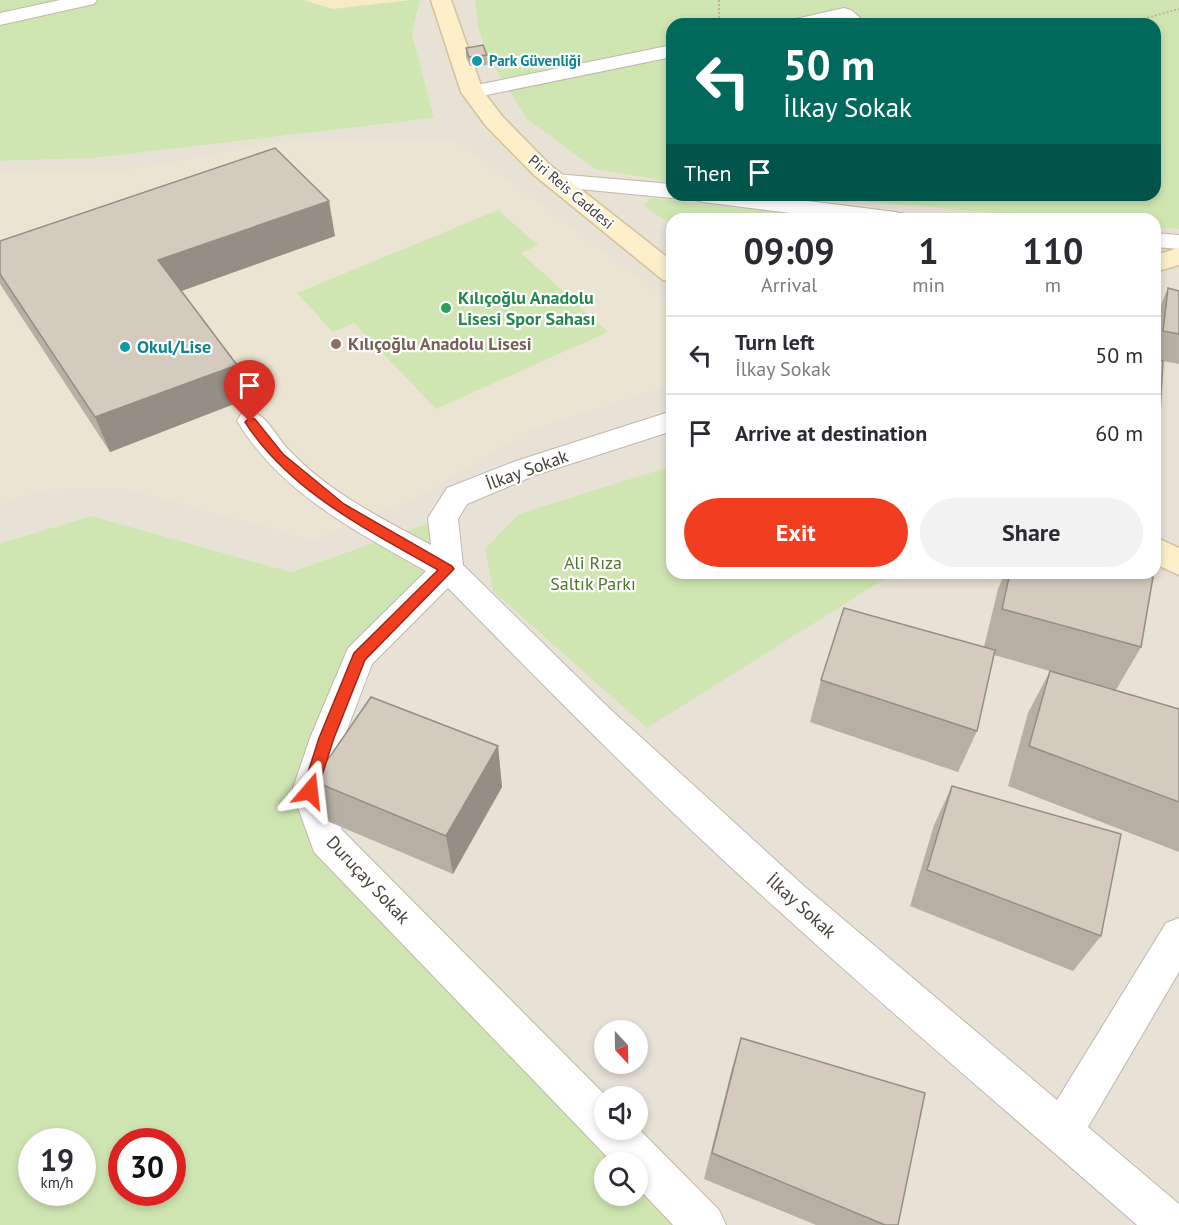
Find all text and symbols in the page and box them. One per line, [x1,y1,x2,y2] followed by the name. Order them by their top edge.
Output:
[783,37,875,92] text: 50 m
[684,42,762,120] icon: left
[489,51,581,70] place label: Park Güvenliği
[470,54,484,68] marker: Park Güvenliği
[783,90,912,124] text: İlkay Sokak
[525,150,618,233] street label: Piri Reis Caddesi
[743,156,776,189] icon: arrive
[684,159,731,187] text: Then
[743,227,835,274] text: 09:09
[918,227,939,274] text: 1
[1022,227,1084,274] text: 110
[761,272,817,298] text: Arrival
[912,272,945,298] text: min
[1045,272,1061,298] text: m
[458,286,595,330] place label: Kılıçoğlu Anadolu Lisesi Spor Sahası
[439,301,453,315] marker: Kılıçoğlu Anadolu Lisesi Spor Sahası
[735,328,815,356] text: Turn left
[348,332,532,355] place label: Kılıçoğlu Anadolu Lisesi
[137,335,211,358] place label: Okul/Lise
[329,337,343,351] marker: Kılıçoğlu Anadolu Lisesi
[684,339,717,372] icon: left
[118,340,132,354] marker: Okul/Lise
[1095,341,1143,369] text: 50 m
[735,356,831,382] text: İlkay Sokak
[224,360,275,422] pin
[233,369,266,402] icon: arrive
[684,417,717,450] icon: arrive
[735,419,927,447] text: Arrive at destination
[1095,419,1143,447] text: 60 m
[483,444,572,495] street label: İlkay Sokak
[684,498,908,567] button: Exit
[920,498,1143,567] button: Share
[550,551,636,595] park label: Ali Rıza Saltık Parkı
[278,759,342,823] position arrow
[322,831,415,929] street label: Duruçay Sokak
[762,868,841,943] street label: İlkay Sokak
[594,1020,648,1074] north arrow
[594,1020,648,1206] map controls
[594,1086,648,1140] button: sound
[108,1128,186,1206] speed limit sign: 30
[40,1140,74,1179] text: 19
[594,1152,648,1206] button: search
[41,1173,73,1192] text: km/h

